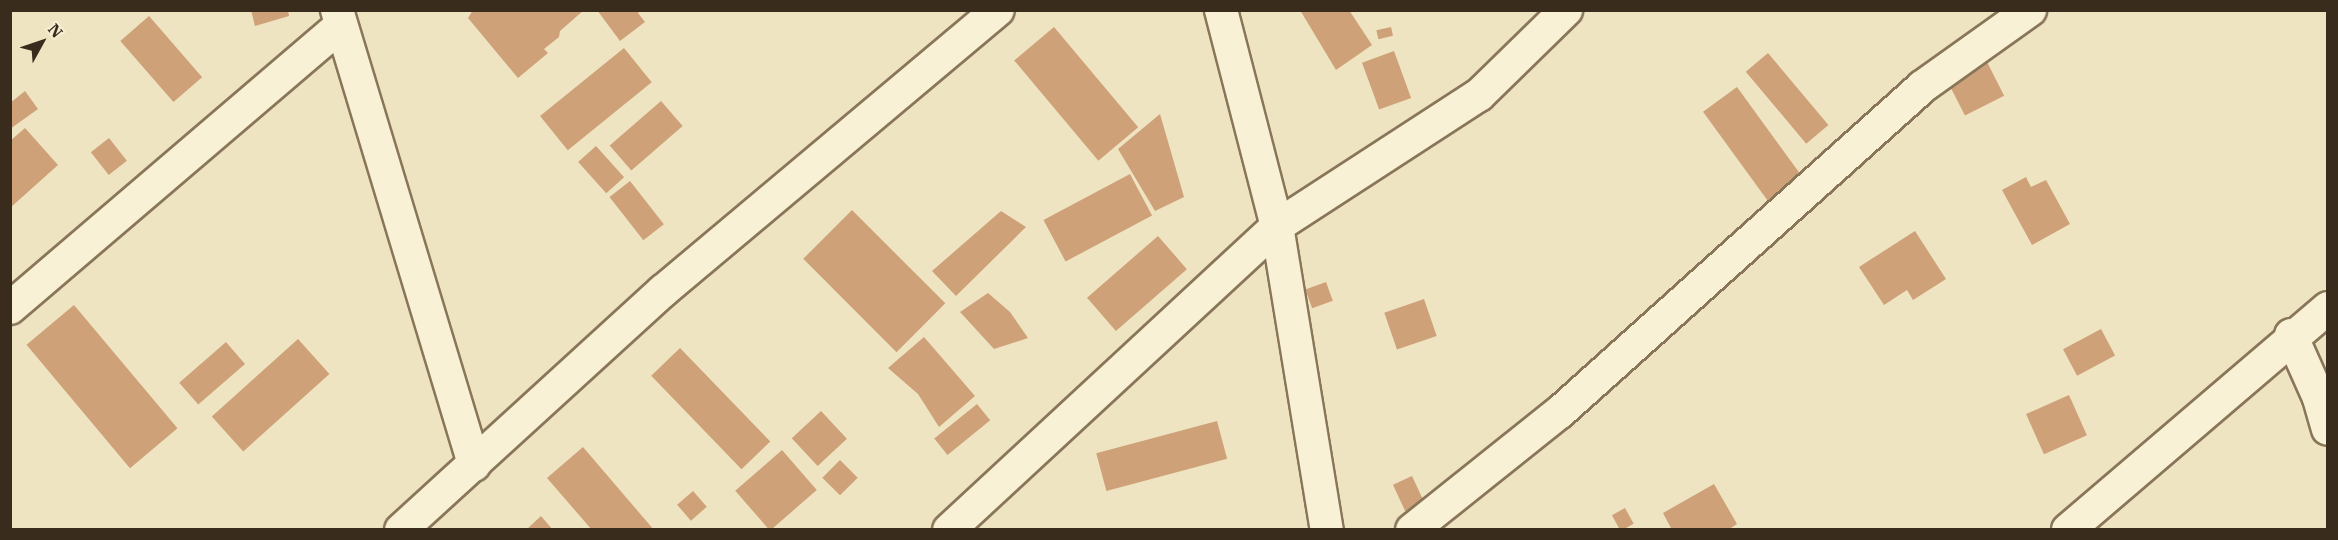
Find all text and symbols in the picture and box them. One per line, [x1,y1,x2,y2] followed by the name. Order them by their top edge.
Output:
[12,12,72,72] north arrow
[44,19,68,42] text: N

